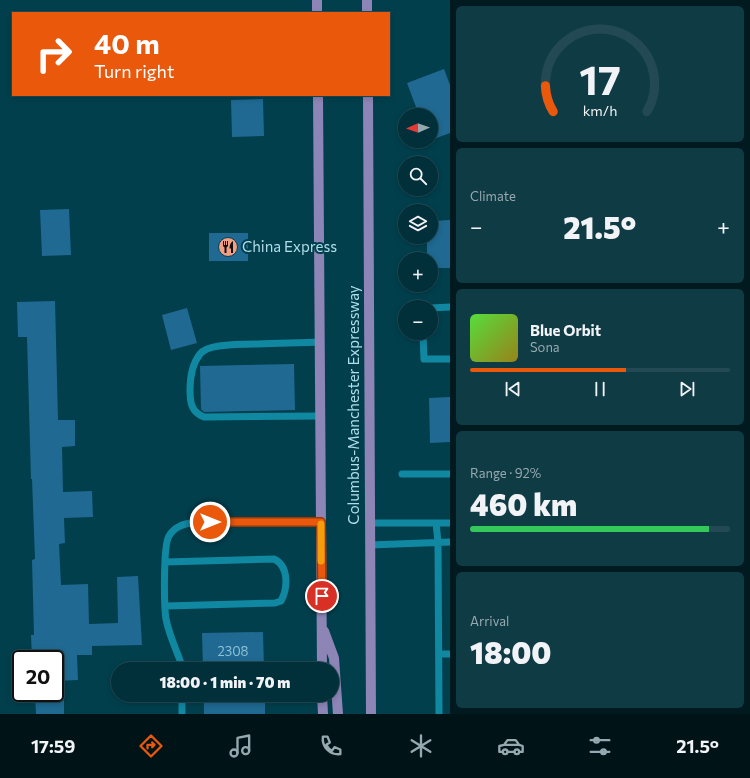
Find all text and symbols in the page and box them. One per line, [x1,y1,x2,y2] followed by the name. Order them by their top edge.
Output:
[94,26,160,60] text: 40 m
[28,28,80,80] icon: right
[579,53,621,104] text: 17
[94,60,174,82] text: Turn right
[583,100,617,118] text: km/h
[398,108,438,148] north arrow
[398,108,438,340] map controls
[398,156,438,196] button: search
[470,188,516,204] text: Climate
[398,204,438,244] button: layers
[563,208,636,245] text: 21.5°
[470,213,483,240] text: −
[717,213,730,240] text: +
[217,236,239,258] restaurant icon: China Express
[242,237,337,255] place label: China Express
[398,252,438,292] button: +
[344,285,362,525] street label: Columbus-Manchester Expressway
[398,300,438,340] button: −
[530,321,601,339] text: Blue Orbit
[530,339,560,355] text: Sona
[502,378,524,400] icon: previous
[589,378,611,400] icon: pause
[676,378,698,400] icon: next
[470,465,541,481] text: Range · 92%
[470,485,577,522] text: 460 km
[189,501,231,543] position arrow
[305,579,339,613] pin
[311,585,333,607] icon: arrive
[470,613,509,629] text: Arrival
[470,633,551,670] text: 18:00
[218,643,249,659] house number: 2308
[12,650,64,702] speed limit sign: 20
[160,673,290,691] text: 18:00 · 1 min · 70 m
[137,732,165,760] icon: directions
[227,732,255,760] icon: music
[317,732,345,760] icon: phone
[407,732,435,760] icon: climate
[497,732,525,760] icon: car
[586,732,614,760] icon: filters
[31,735,75,757] text: 17:59
[676,735,719,757] text: 21.5°

